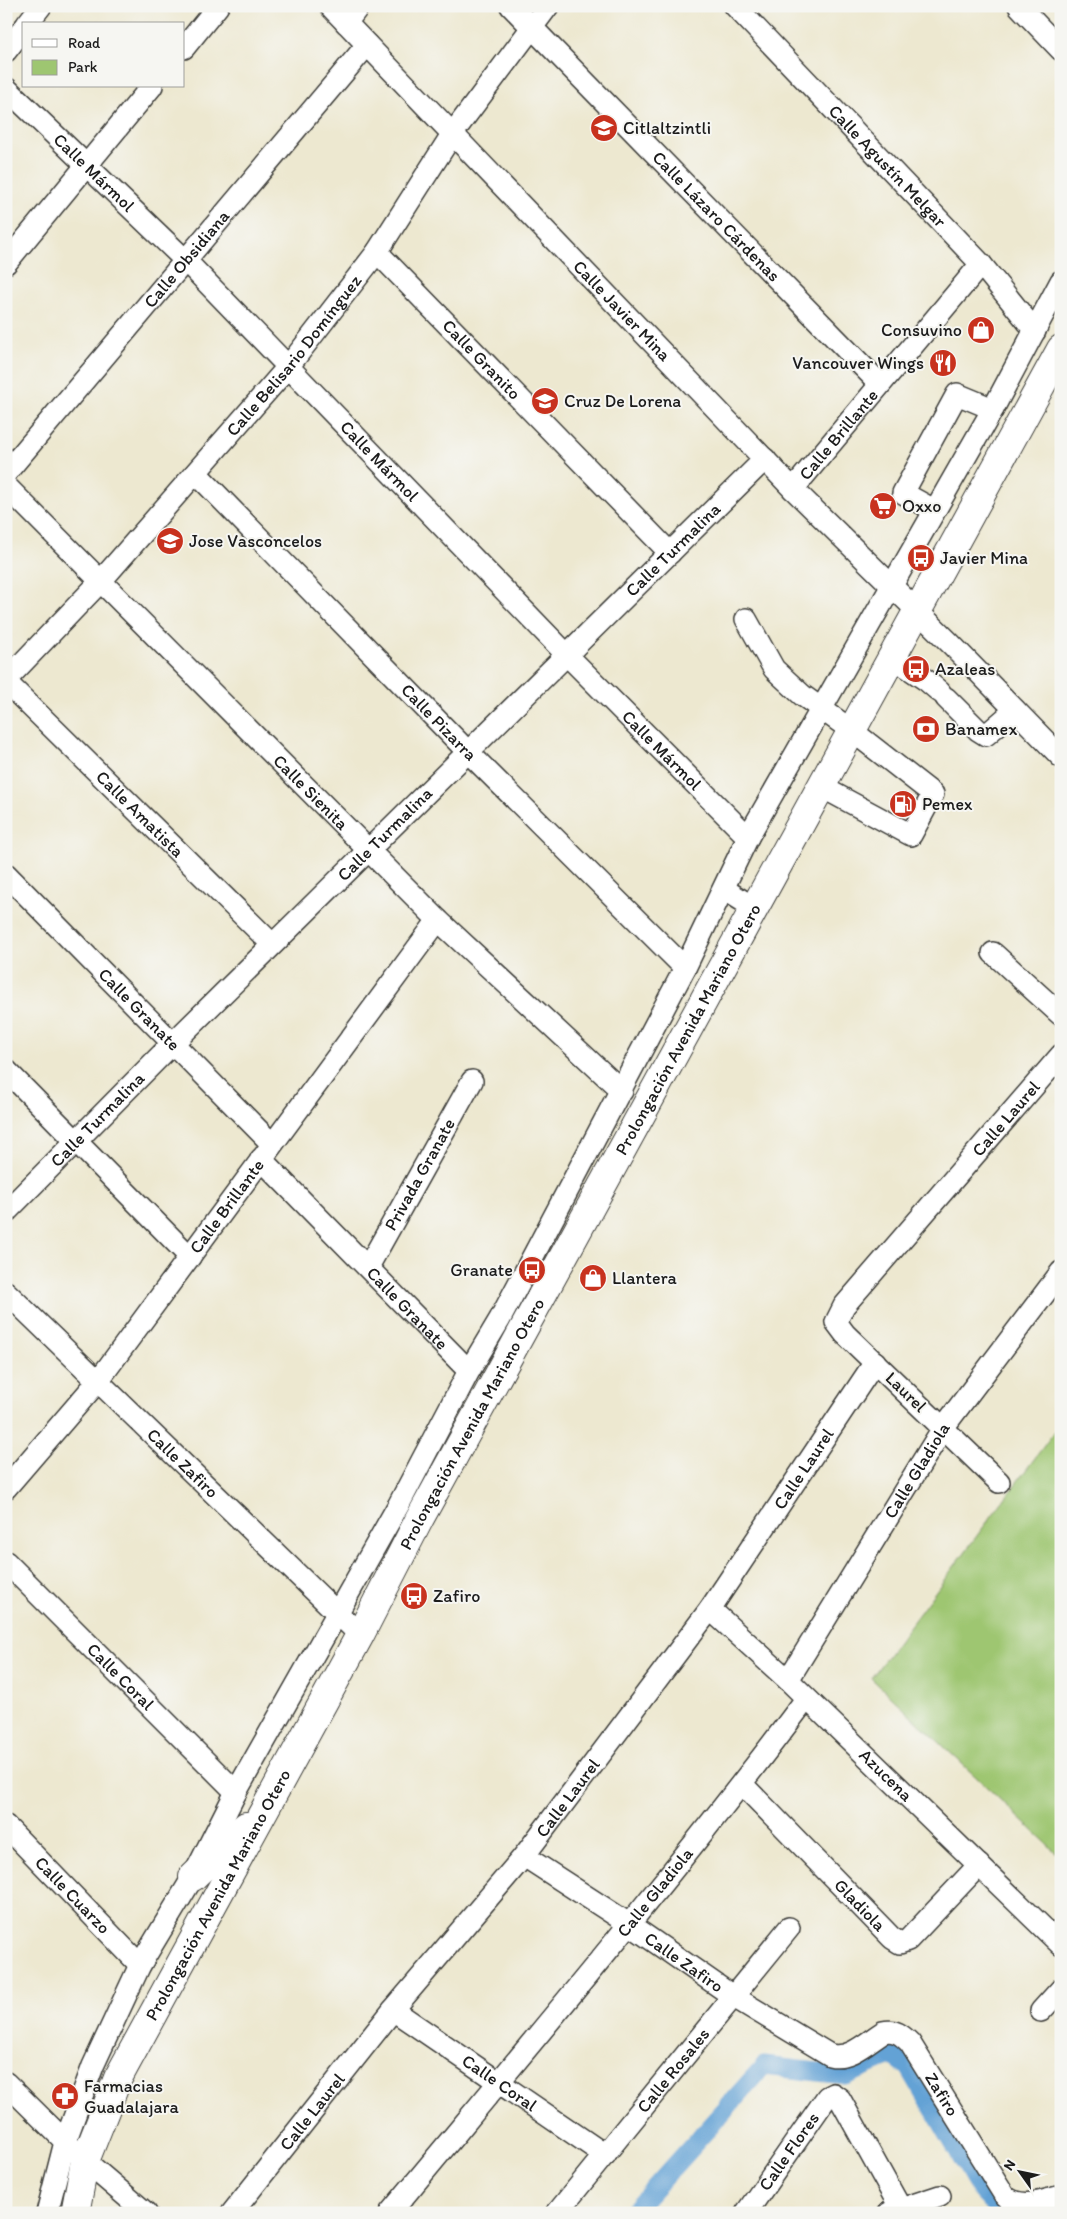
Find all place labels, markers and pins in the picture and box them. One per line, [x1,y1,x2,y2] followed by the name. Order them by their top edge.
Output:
[589,113,619,143] school or university icon: Citlaltzintli
[623,117,711,139] place label: Citlaltzintli
[966,315,996,345] shop icon: Consuvino
[881,319,962,341] place label: Consuvino
[928,348,958,378] restaurant icon: Vancouver Wings
[792,352,924,374] place label: Vancouver Wings
[530,386,560,416] school or university icon: Cruz De Lorena
[564,390,681,412] place label: Cruz De Lorena
[868,491,898,521] supermarket icon: Oxxo
[902,495,942,517] place label: Oxxo
[155,526,185,556] school or university icon: Jose Vasconcelos
[189,530,322,552] place label: Jose Vasconcelos
[906,543,936,573] bus stop icon: Javier Mina
[940,547,1028,569] place label: Javier Mina
[901,654,931,684] bus stop icon: Azaleas
[935,658,995,680] place label: Azaleas
[911,714,941,744] bank icon: Banamex
[945,718,1017,740] place label: Banamex
[888,789,918,819] fuel station icon: Pemex
[922,793,973,815] place label: Pemex
[517,1255,547,1285] bus stop icon: Granate
[450,1259,513,1281] place label: Granate
[578,1263,608,1293] shop icon: Llantera
[612,1267,678,1289] place label: Llantera
[399,1581,429,1611] bus stop icon: Zafiro
[433,1585,480,1607] place label: Zafiro
[84,2075,179,2118] place label: Farmacias Guadalajara
[50,2081,80,2111] pharmacy icon: Farmacias Guadalajara

